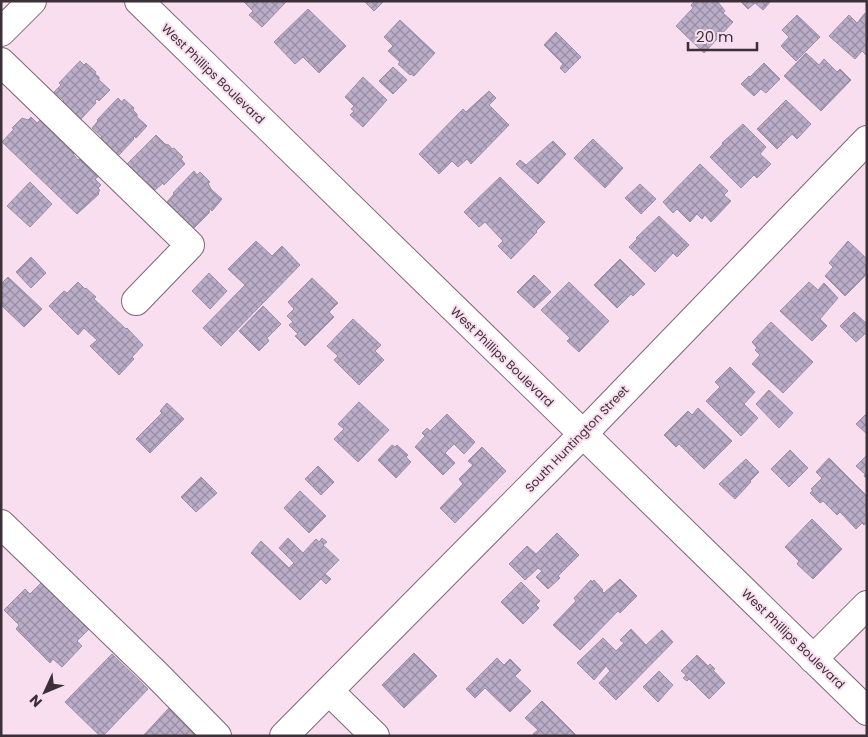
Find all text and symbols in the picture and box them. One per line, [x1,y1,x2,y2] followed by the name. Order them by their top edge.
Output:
[158,20,269,128] street label: West Phillips Boulevard
[688,20,757,52] scale bar
[696,26,734,47] text: 20 m
[447,303,558,411] street label: West Phillips Boulevard
[521,381,632,496] street label: South Huntington Street
[738,585,849,693] street label: West Phillips Boulevard
[20,667,70,717] north arrow
[25,690,46,712] text: N

